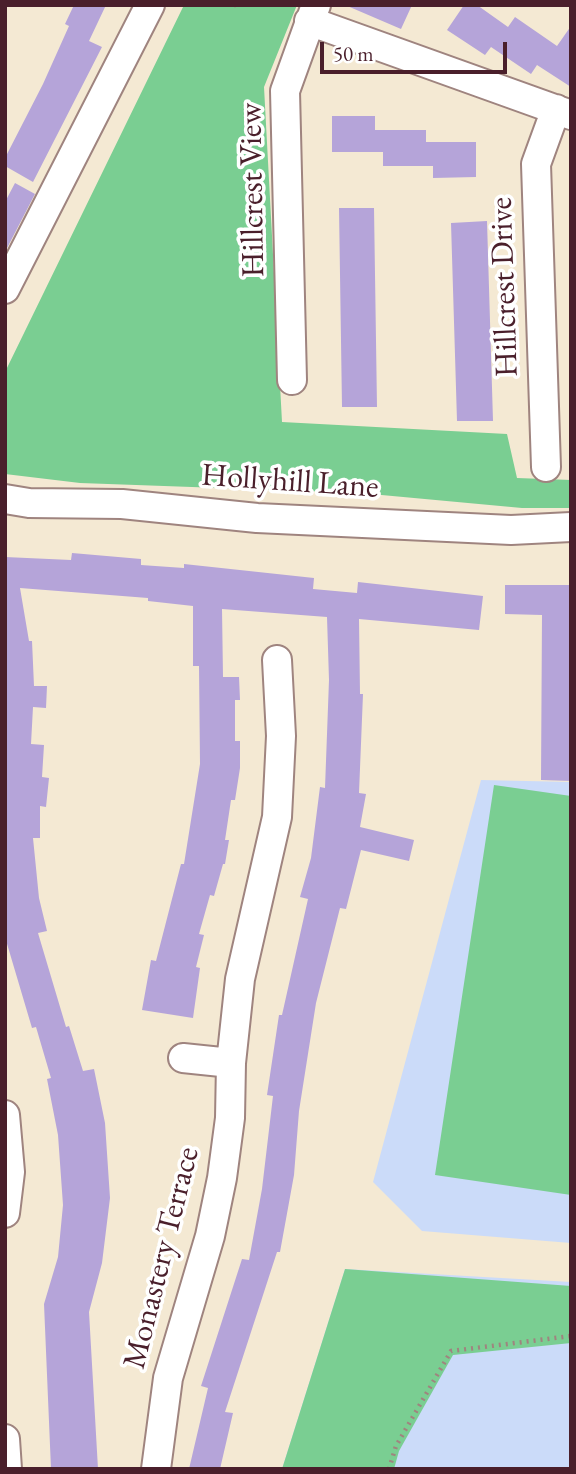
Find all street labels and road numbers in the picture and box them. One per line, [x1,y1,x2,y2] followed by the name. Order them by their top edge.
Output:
[232,102,274,278] street label: Hillcrest View
[483,196,527,378] street label: Hillcrest Drive
[200,457,380,507] street label: Hollyhill Lane
[116,1143,208,1373] street label: Monastery Terrace

